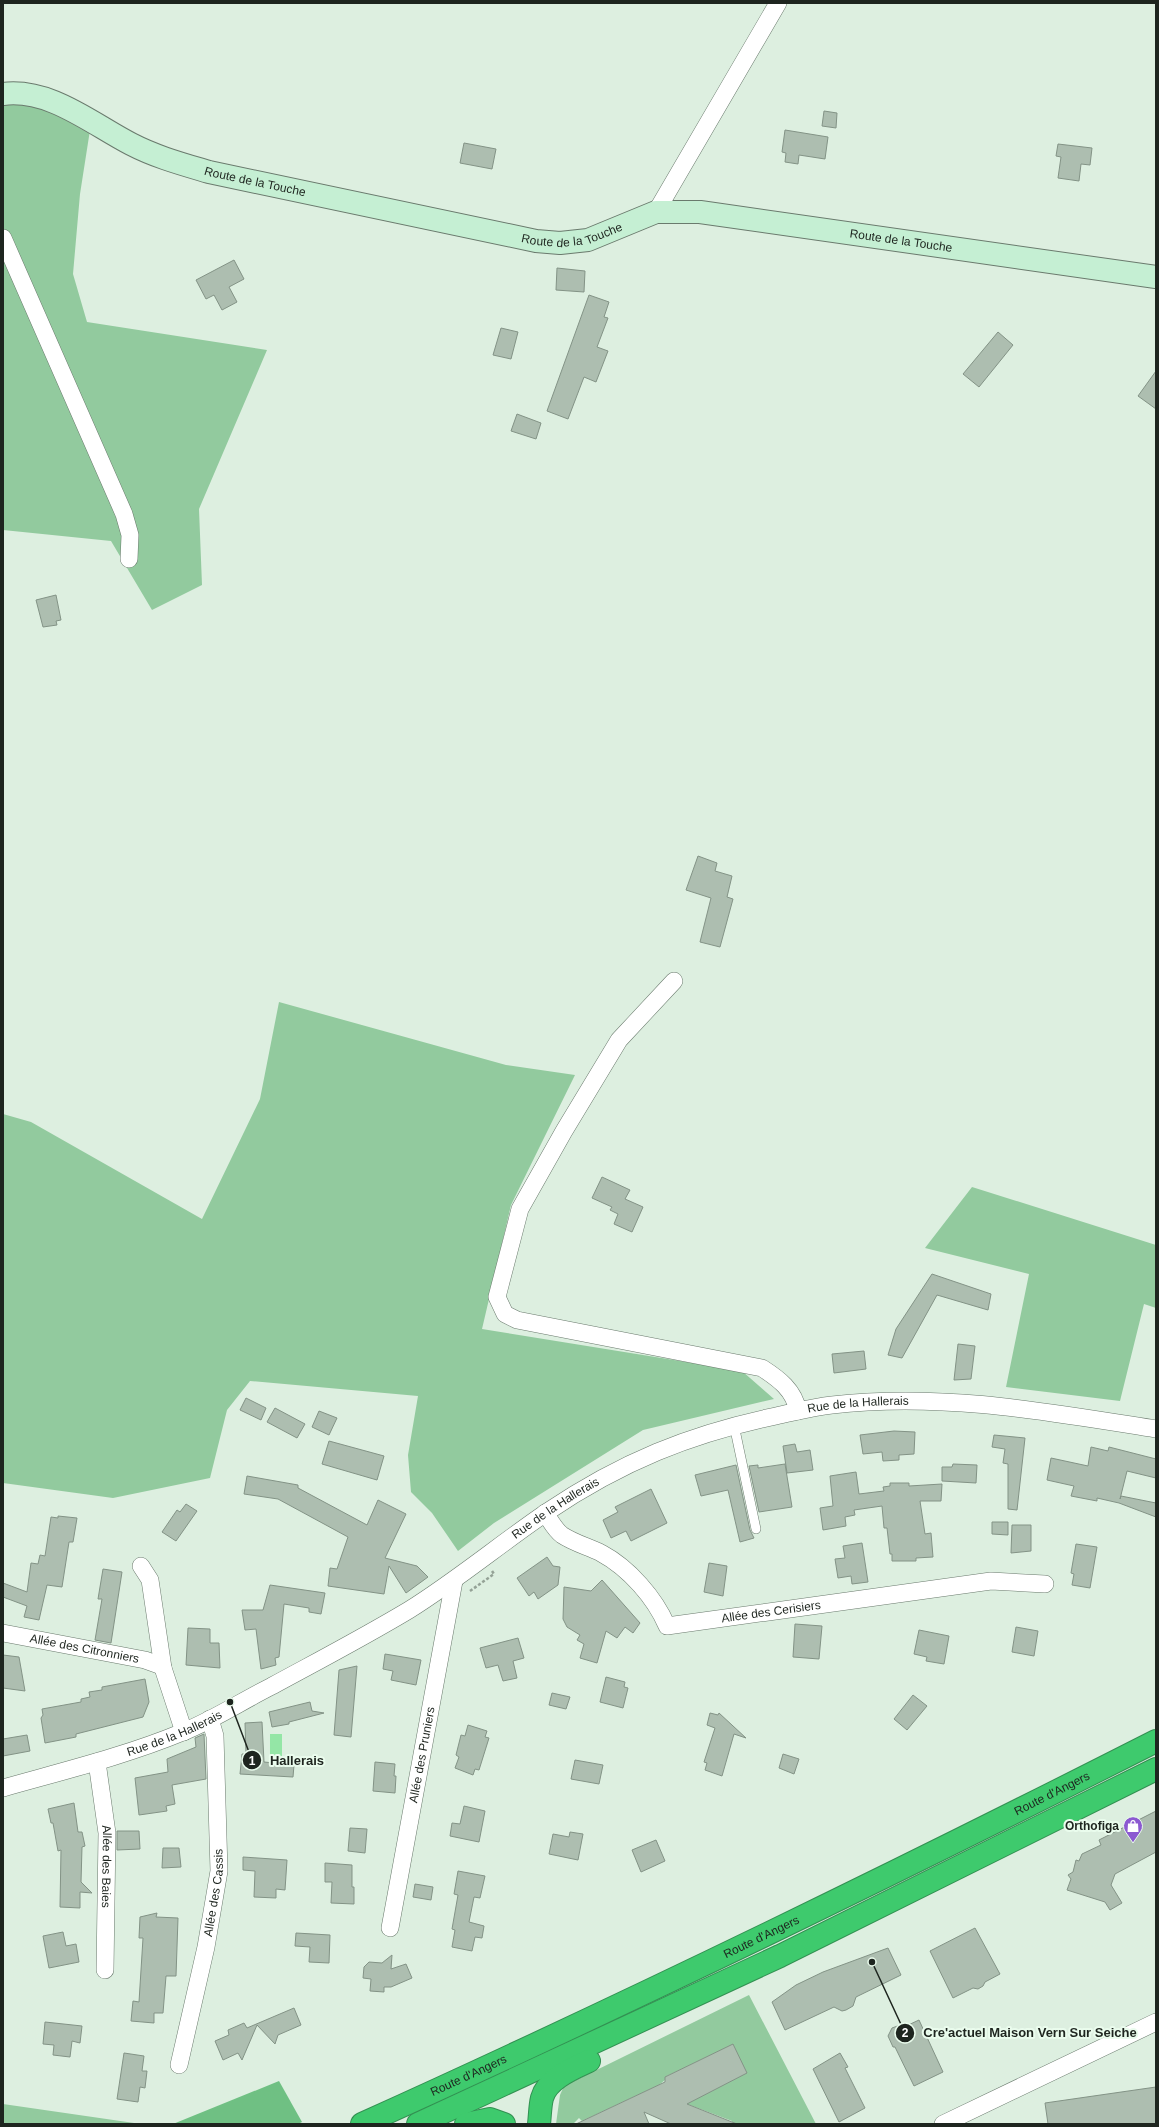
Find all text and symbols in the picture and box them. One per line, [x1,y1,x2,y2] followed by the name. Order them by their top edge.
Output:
[203,164,307,199] street label: Route de la Touche
[520,220,625,250] street label: Route de la Touche
[849,226,953,255] street label: Route de la Touche
[806,1394,909,1416] street label: Rue de la Hallerais
[509,1474,602,1542] street label: Rue de la Hallerais
[720,1598,822,1625] street label: Allée des Cerisiers
[29,1631,140,1666] street label: Allée des Citronniers
[406,1706,438,1804] street label: Allée des Pruniers
[125,1708,224,1759] street label: Rue de la Hallerais
[242,1748,332,1773] callout: Hallerais
[270,1753,324,1768] text: Hallerais
[249,1754,256,1768] text: 1
[1012,1769,1092,1818] street label: Route d'Angers
[1122,1815,1144,1843] shop icon: Orthofiga
[1065,1819,1119,1833] place label: Orthofiga
[99,1824,114,1908] street label: Allée des Baies
[201,1849,226,1938] street label: Allée des Cassis
[721,1913,802,1961] street label: Route d'Angers
[895,2020,1144,2045] callout: Cre'actuel Maison Vern Sur Seiche
[923,2025,1137,2040] text: Cre'actuel Maison Vern Sur Seiche
[902,2026,909,2040] text: 2
[428,2052,509,2099] street label: Route d'Angers

